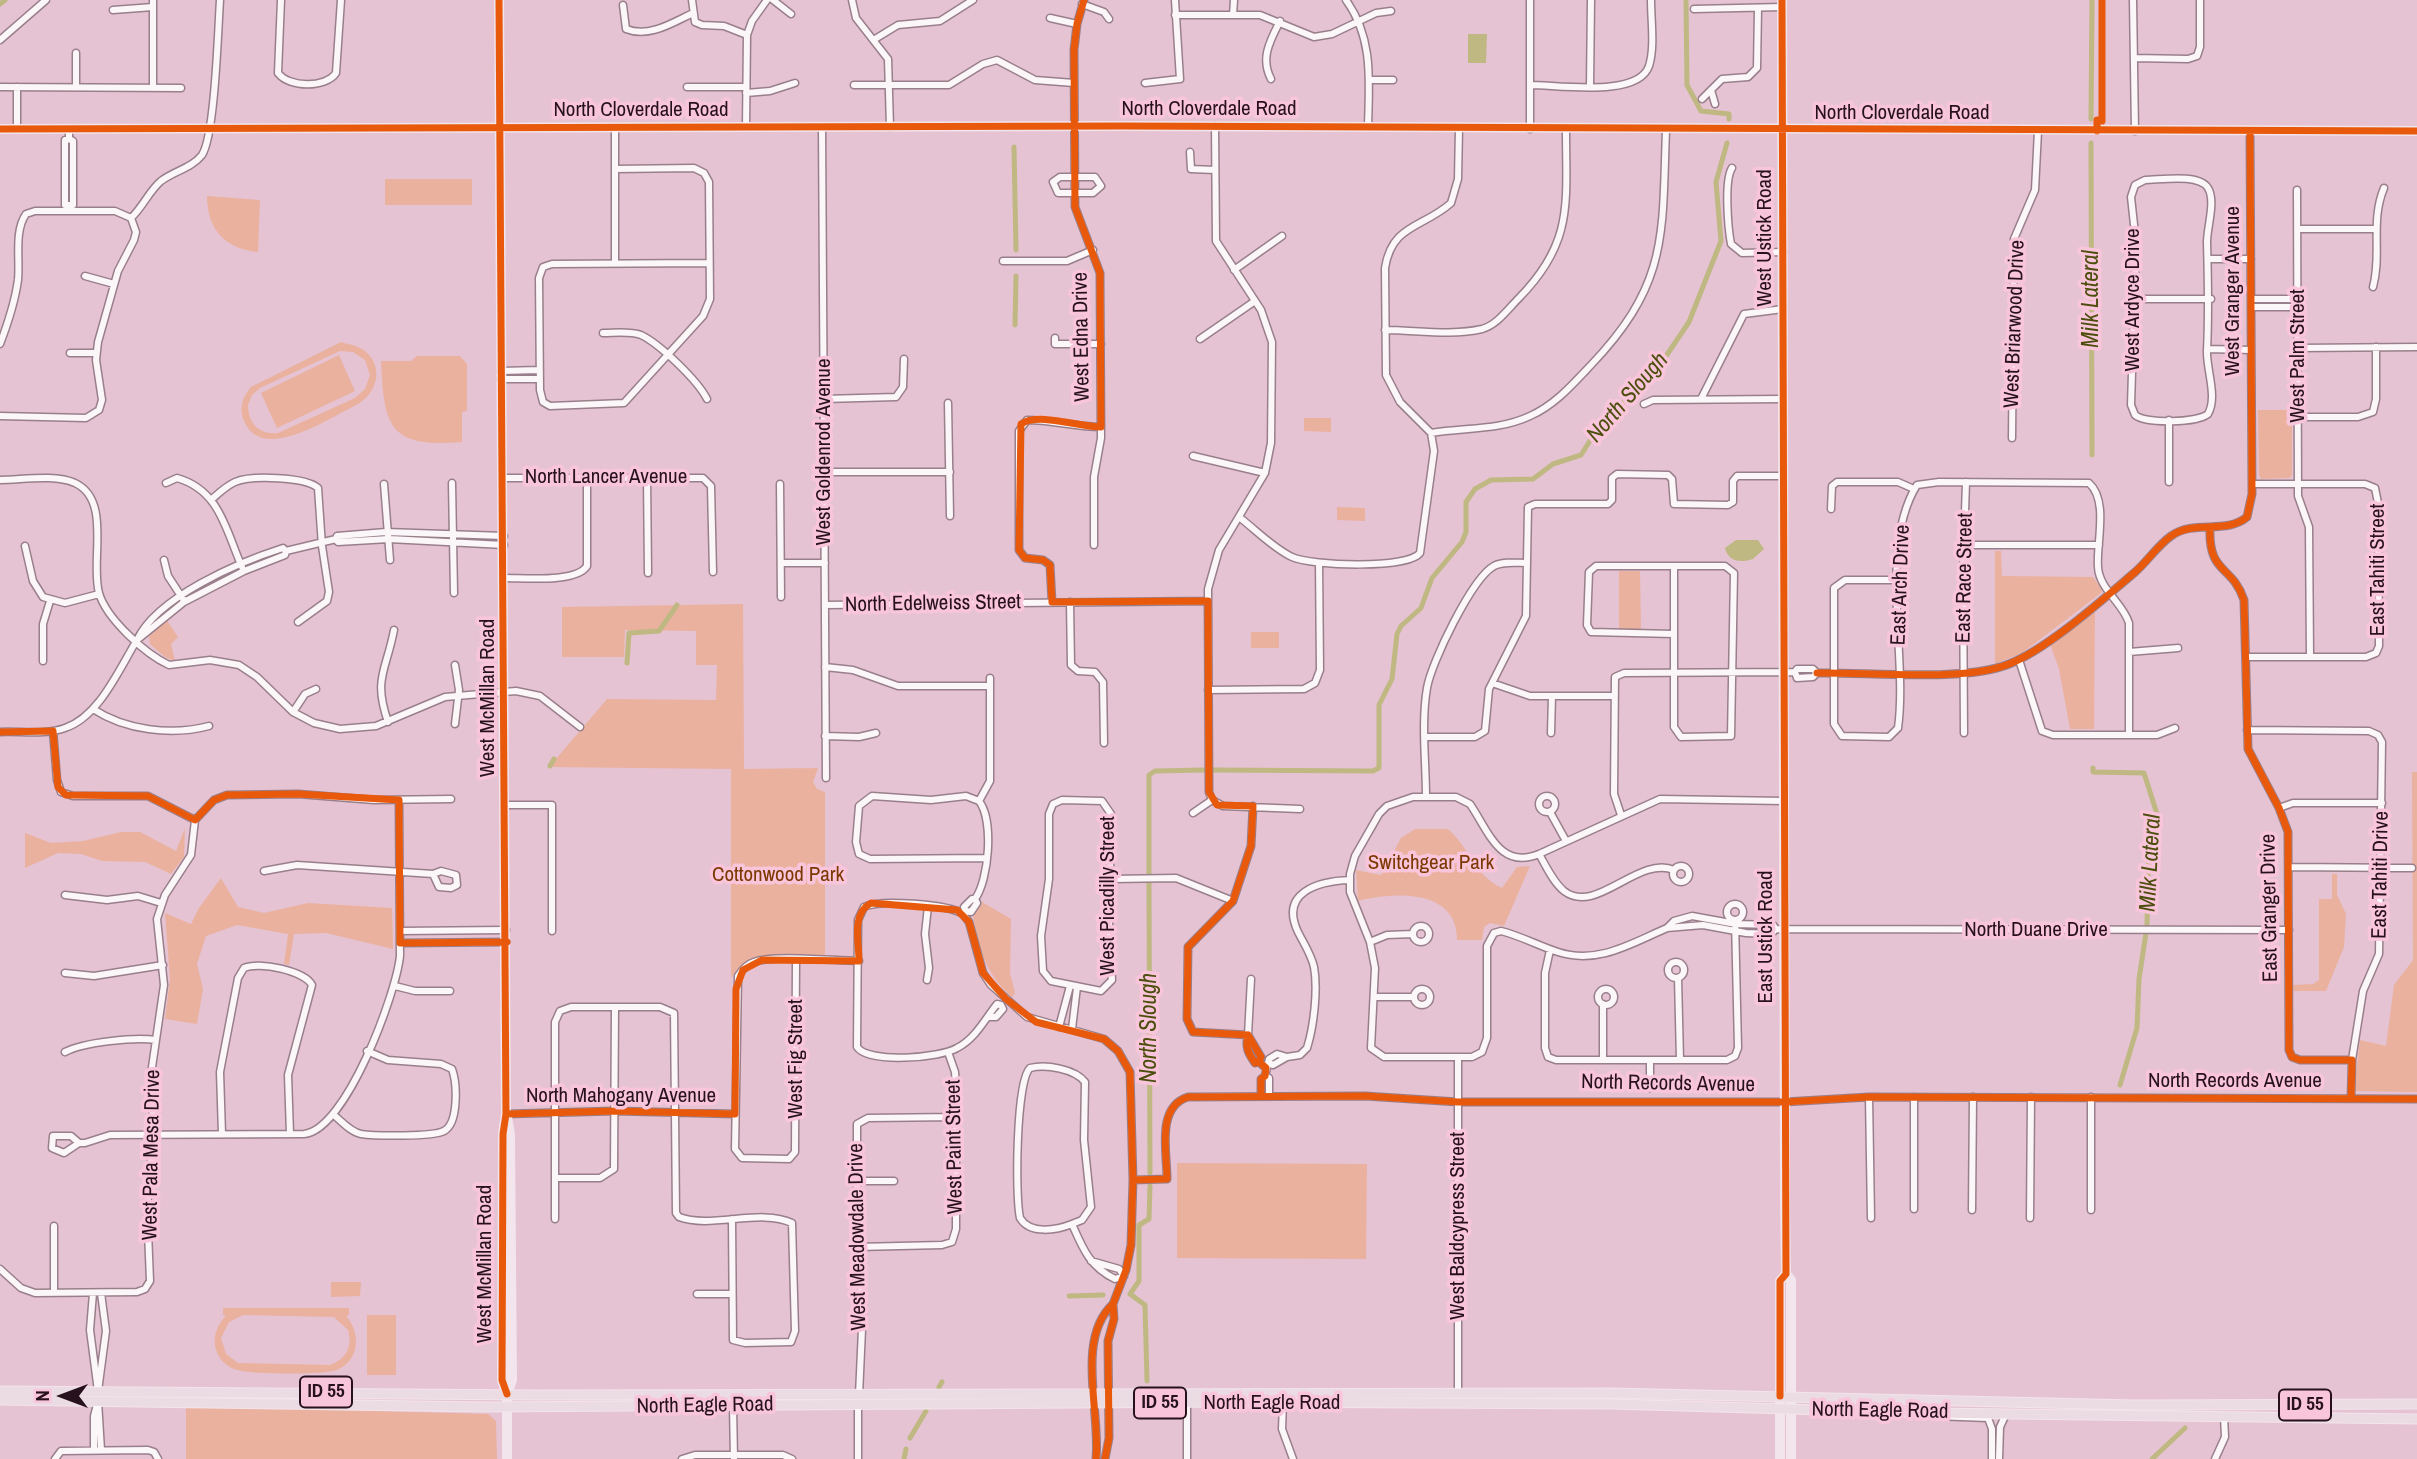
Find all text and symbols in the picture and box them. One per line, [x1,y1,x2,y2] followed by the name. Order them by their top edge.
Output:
[1121,96,1297,122] street label: North Cloverdale Road
[553,97,729,123] street label: North Cloverdale Road
[1814,100,1990,126] street label: North Cloverdale Road
[1752,169,1778,307] street label: West Ustick Road
[2220,206,2246,376] street label: West Granger Avenue
[2120,228,2146,372] street label: West Ardyce Drive
[1999,240,2031,408] street label: West Briarwood Drive
[2078,250,2106,348] water label: Milk Lateral
[1068,272,1096,402] street label: West Edna Drive
[2285,289,2311,423] street label: West Palm Street
[1581,347,1675,449] water label: North Slough
[811,358,837,546] street label: West Goldenrod Avenue
[525,464,687,490] street label: North Lancer Avenue
[2365,504,2391,636] street label: East Tahiti Street
[1951,513,1979,643] street label: East Race Street
[1886,524,1916,646] street label: East Arch Drive
[845,590,1021,618] street label: North Edelweiss Street
[475,619,501,777] street label: West McMillan Road
[2367,811,2395,939] street label: East Tahiti Drive
[2135,814,2167,912] water label: Milk Lateral
[1095,816,1121,976] street label: West Picadilly Street
[2256,834,2284,982] street label: East Granger Drive
[1368,850,1494,876] park label: Switchgear Park
[712,862,844,888] park label: Cottonwood Park
[1753,870,1779,1004] street label: East Ustick Road
[1964,917,2108,943] street label: North Duane Drive
[1136,973,1164,1083] water label: North Slough
[783,999,809,1119] street label: West Fig Street
[2148,1068,2322,1094] street label: North Records Avenue
[138,1069,166,1241] street label: West Pala Mesa Drive
[1581,1070,1755,1098] street label: North Records Avenue
[941,1079,969,1215] street label: West Paint Street
[526,1083,716,1109] street label: North Mahogany Avenue
[1445,1132,1471,1320] street label: West Baldcypress Street
[844,1143,872,1331] street label: West Meadowdale Drive
[472,1185,498,1343] street label: West McMillan Road
[28,1361,98,1431] north arrow
[300,1376,352,1408] road number: ID 55
[1134,1387,1186,1418] road number: ID 55
[29,1390,55,1402] text: N
[1204,1390,1340,1416] street label: North Eagle Road
[2279,1390,2331,1420] road number: ID 55
[636,1392,774,1420] street label: North Eagle Road
[1811,1397,1949,1425] street label: North Eagle Road

